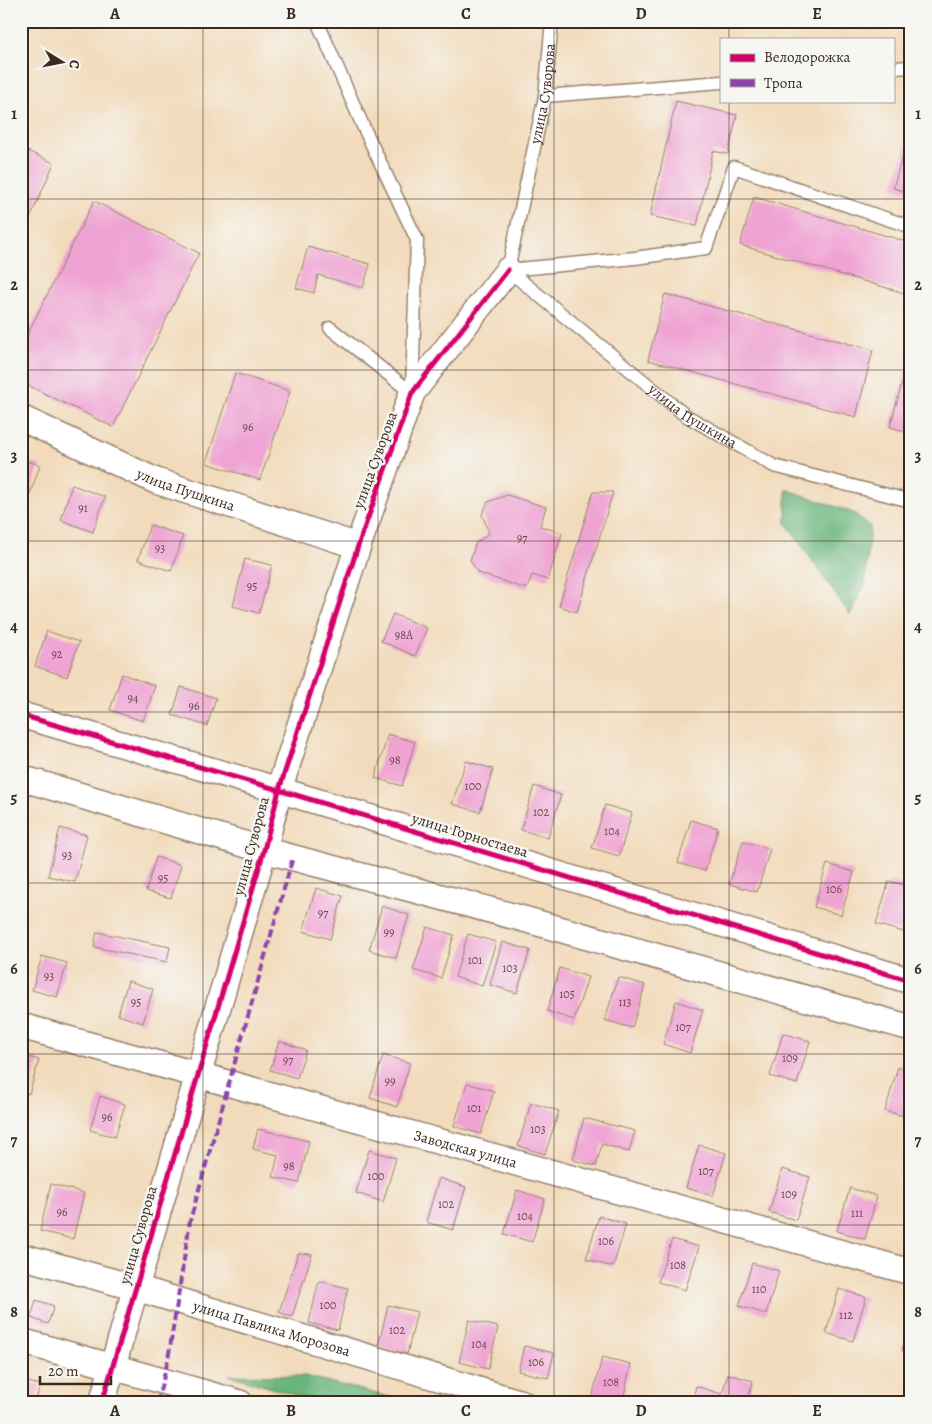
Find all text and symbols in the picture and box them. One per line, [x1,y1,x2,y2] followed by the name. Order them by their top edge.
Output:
[109,3,121,25] text: A
[286,3,296,25] text: B
[461,3,471,25] text: C
[635,3,647,25] text: D
[812,3,822,25] text: E
[38,38,88,88] north arrow
[720,38,894,102] legend
[525,42,560,147] street label: улица Суворова
[764,47,851,67] text: Велодорожка
[64,58,84,70] text: С
[764,73,803,93] text: Тропа
[11,103,17,125] text: 1
[915,103,921,125] text: 1
[10,274,18,296] text: 2
[914,274,922,296] text: 2
[644,379,741,453] street label: улица Пушкина
[348,409,402,512] street label: улица Суворова
[242,419,254,435] house number: 96
[11,445,18,467] text: 3
[915,445,922,467] text: 3
[132,463,238,516] street label: улица Пушкина
[78,500,88,516] house number: 91
[517,530,528,546] house number: 97
[155,540,165,556] house number: 93
[247,578,257,594] house number: 95
[10,616,18,638] text: 4
[914,616,922,638] text: 4
[395,627,414,643] house number: 98А
[51,646,63,662] house number: 92
[128,690,139,706] house number: 94
[188,698,200,714] house number: 96
[389,752,401,768] house number: 98
[465,778,481,794] house number: 100
[11,787,18,809] text: 5
[915,787,922,809] text: 5
[228,794,274,899] street label: улица Суворова
[533,804,549,820] house number: 102
[409,808,531,862] street label: улица Горностаева
[604,823,621,839] house number: 104
[62,847,72,863] house number: 93
[158,870,168,886] house number: 95
[826,881,842,897] house number: 106
[318,905,329,921] house number: 97
[384,924,394,940] house number: 99
[468,952,482,968] house number: 101
[10,958,18,980] text: 6
[914,958,922,980] text: 6
[502,960,518,976] house number: 103
[44,968,54,984] house number: 93
[559,986,575,1002] house number: 105
[131,994,141,1010] house number: 95
[618,994,632,1010] house number: 113
[675,1019,692,1035] house number: 107
[782,1050,798,1066] house number: 109
[283,1052,294,1068] house number: 97
[385,1073,395,1089] house number: 99
[467,1100,481,1116] house number: 101
[101,1109,113,1125] house number: 96
[530,1121,546,1137] house number: 103
[411,1125,519,1173] street label: Заводская улица
[11,1130,18,1152] text: 7
[915,1130,922,1152] text: 7
[283,1158,295,1174] house number: 98
[698,1163,715,1179] house number: 107
[368,1168,384,1184] house number: 100
[114,1183,162,1288] street label: улица Суворова
[781,1186,797,1202] house number: 109
[438,1196,454,1212] house number: 102
[56,1204,68,1220] house number: 96
[851,1205,863,1221] house number: 111
[517,1208,534,1224] house number: 104
[598,1233,614,1249] house number: 106
[670,1257,686,1273] house number: 108
[752,1281,766,1297] house number: 110
[190,1295,353,1361] street label: улица Павлика Морозова
[320,1297,336,1313] house number: 100
[10,1301,18,1323] text: 8
[914,1301,922,1323] text: 8
[839,1307,853,1323] house number: 112
[389,1322,405,1338] house number: 102
[471,1336,488,1352] house number: 104
[40,1354,111,1386] scale bar
[528,1354,544,1370] house number: 106
[48,1361,79,1381] text: 20 m
[603,1374,619,1390] house number: 108
[109,1400,121,1422] text: A
[286,1400,296,1422] text: B
[461,1400,471,1422] text: C
[635,1400,647,1422] text: D
[812,1400,822,1422] text: E

